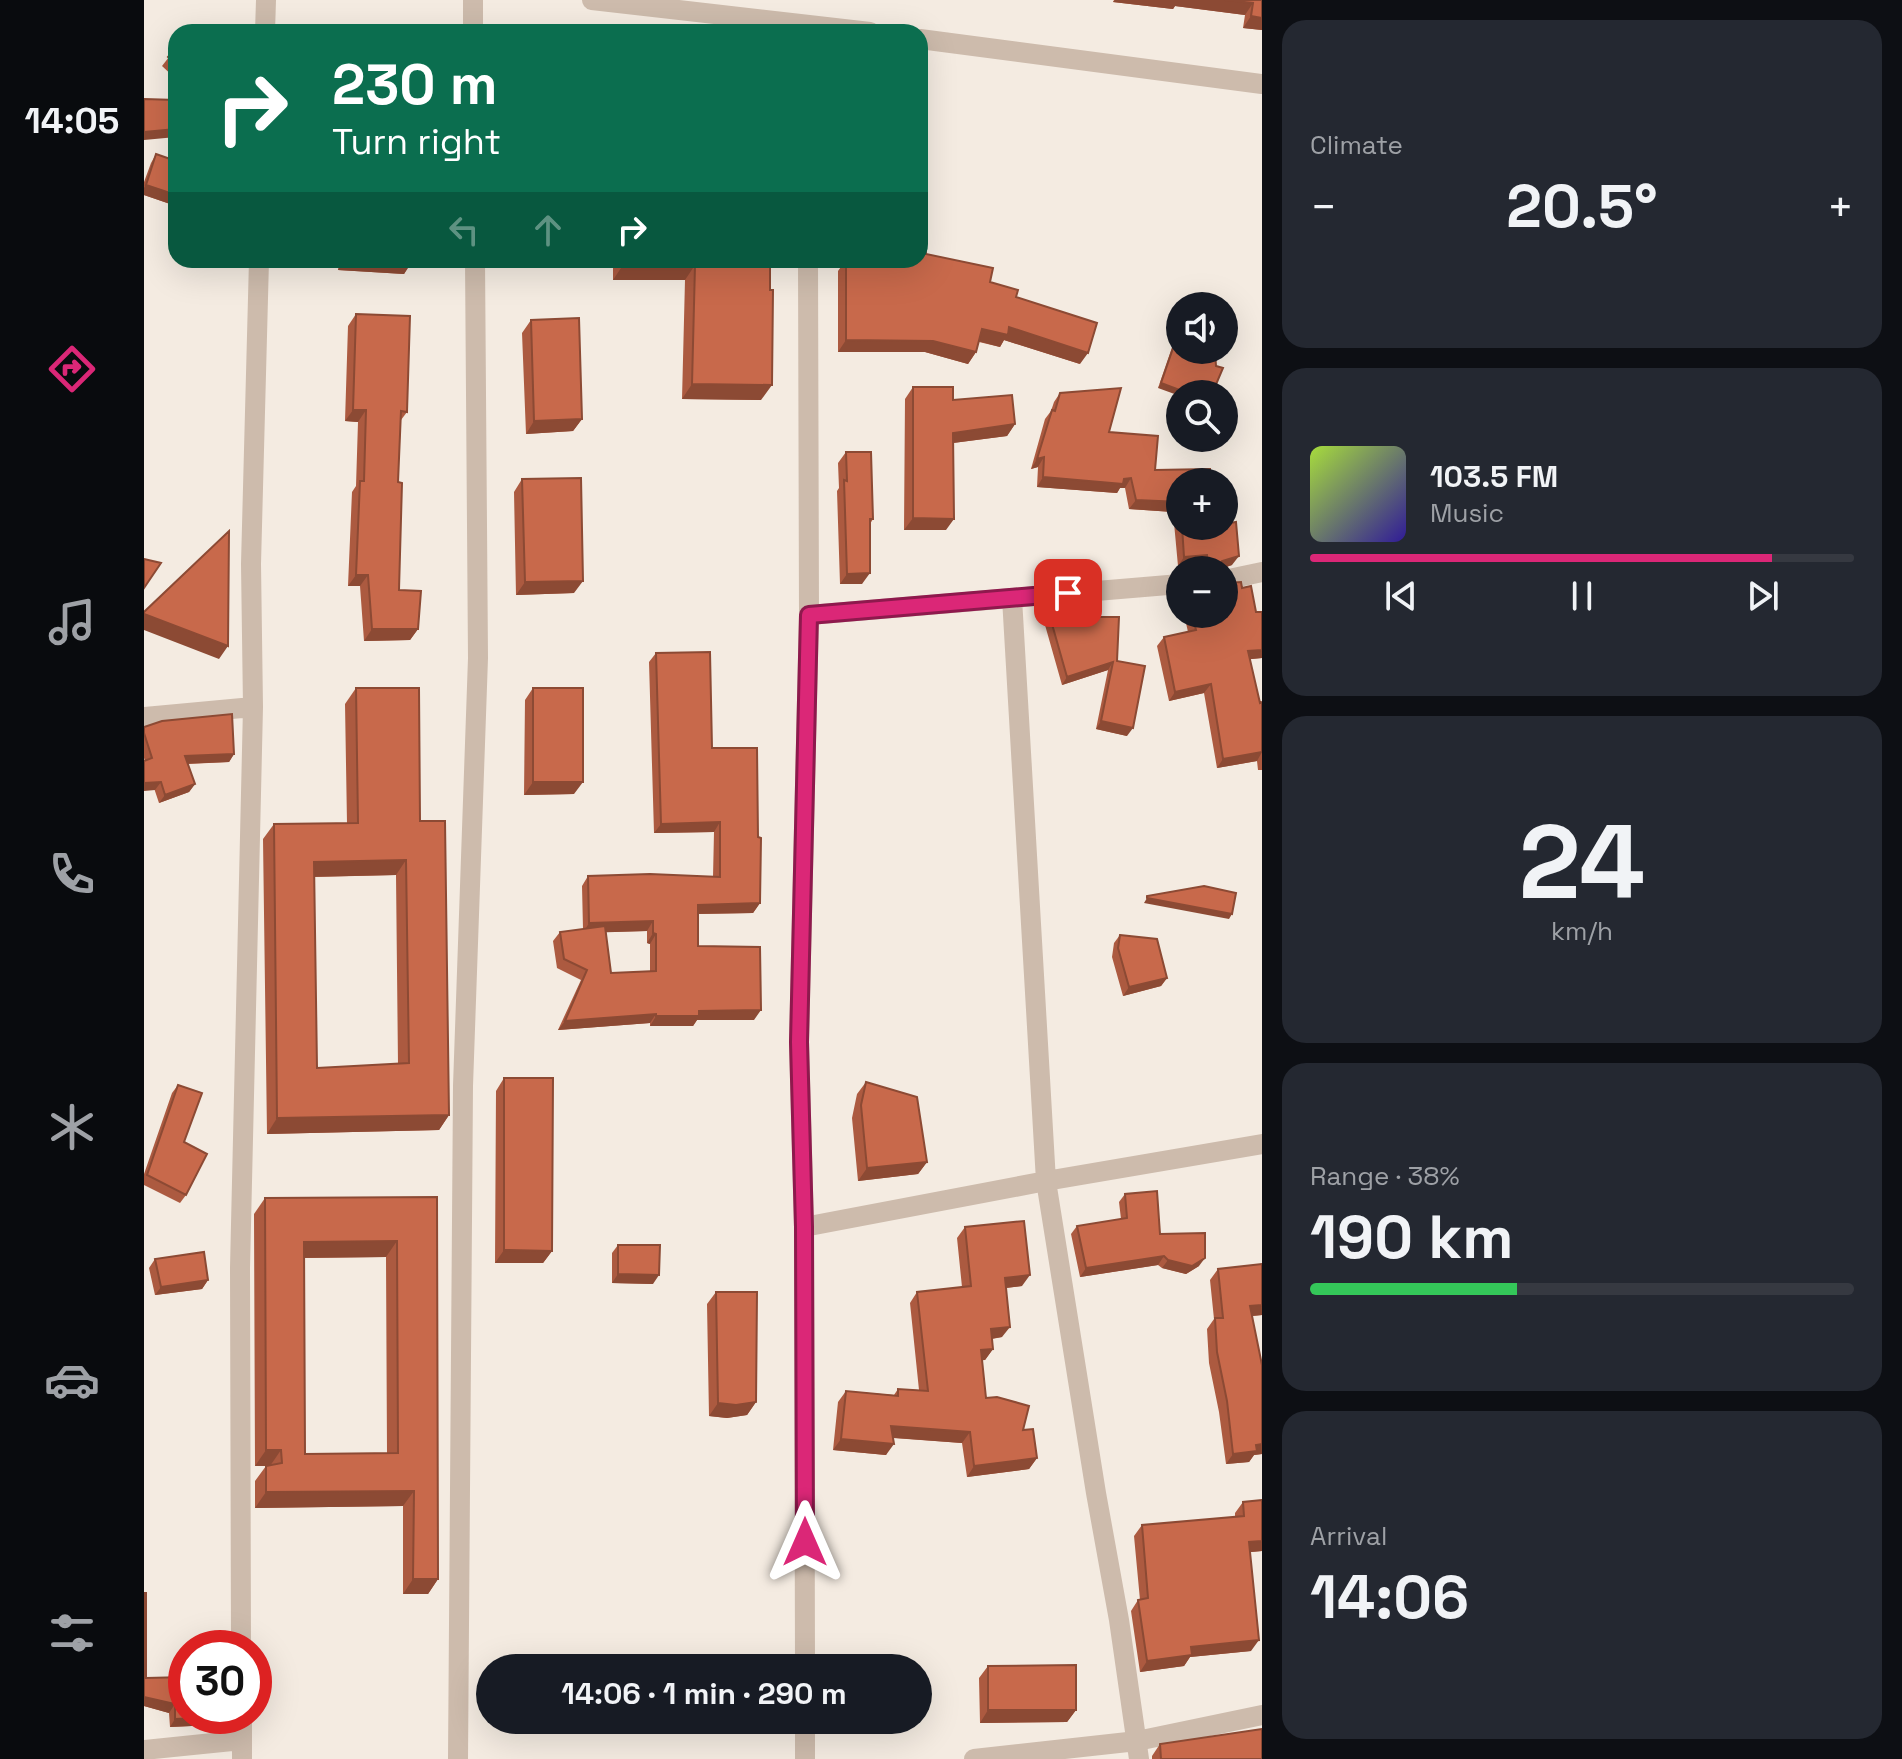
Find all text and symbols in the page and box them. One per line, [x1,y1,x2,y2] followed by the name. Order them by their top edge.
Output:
[332,49,498,120] text: 230 m
[200,56,304,160] icon: right
[25,98,119,144] text: 14:05
[332,119,501,165] text: Turn right
[1310,128,1403,162] text: Climate
[1506,168,1658,245] text: 20.5°
[1310,179,1337,235] text: −
[1827,179,1854,235] text: +
[442,208,486,252] icon: left
[526,208,570,252] icon: ahead
[610,208,654,252] icon: right
[1166,292,1238,628] map controls
[1166,292,1238,364] button: sound
[44,341,100,397] icon: directions
[1166,380,1238,452] button: search
[1430,457,1558,496] text: 103.5 FM
[1166,468,1238,540] button: +
[1430,496,1504,530] text: Music
[1166,556,1238,628] button: −
[1034,559,1102,627] pin
[1046,571,1090,615] icon: arrive
[1379,574,1423,618] icon: previous
[1560,574,1604,618] icon: pause
[1741,574,1785,618] icon: next
[44,594,100,650] icon: music
[1519,796,1645,928] text: 24
[44,846,100,902] icon: phone
[1551,914,1613,948] text: km/h
[44,1099,100,1155] icon: climate
[1310,1159,1460,1193] text: Range · 38%
[1310,1199,1513,1276] text: 190 km
[44,1352,100,1408] icon: car
[763,1500,847,1584] position arrow
[1310,1519,1387,1553] text: Arrival
[1310,1559,1469,1636] text: 14:06
[44,1605,100,1661] icon: filters
[168,1630,272,1734] speed limit sign: 30
[561,1674,847,1713] text: 14:06 · 1 min · 290 m

